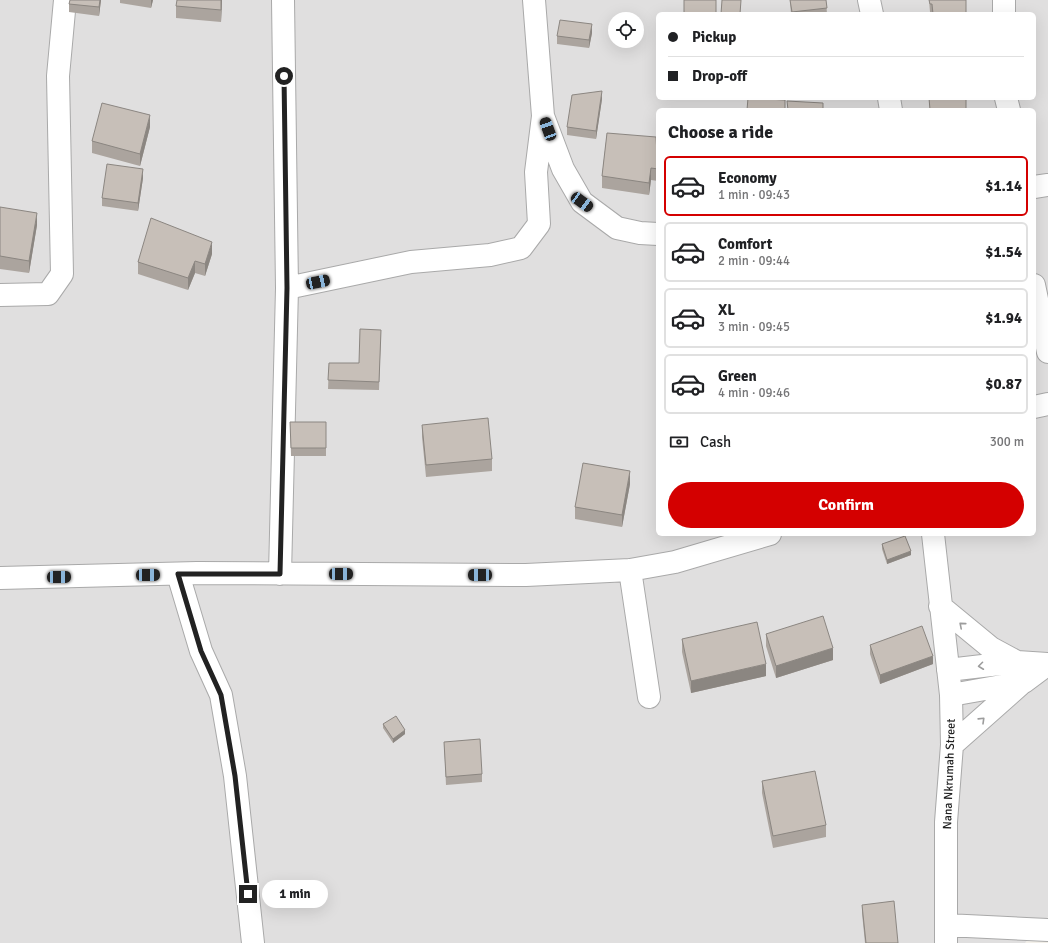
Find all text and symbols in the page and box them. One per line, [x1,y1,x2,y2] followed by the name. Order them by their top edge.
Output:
[608,12,644,48] map controls
[608,12,644,48] button: locate
[692,28,736,46] text: Pickup
[275,67,293,85] route start
[692,67,747,85] text: Drop-off
[538,116,558,142] car
[668,121,773,143] text: Choose a ride
[670,168,706,204] icon: car
[718,169,777,187] text: Economy
[985,177,1022,195] text: $1.14
[718,187,790,203] text: 1 min · 09:43
[569,190,595,214] car
[670,234,706,270] icon: car
[718,235,772,253] text: Comfort
[985,243,1022,261] text: $1.54
[718,253,790,269] text: 2 min · 09:44
[305,274,331,290] car
[670,300,706,336] icon: car
[718,301,735,319] text: XL
[985,309,1022,327] text: $1.94
[718,319,790,335] text: 3 min · 09:45
[670,366,706,402] icon: car
[718,367,757,385] text: Green
[985,375,1022,393] text: $0.87
[718,385,790,401] text: 4 min · 09:46
[668,431,690,453] icon: cash
[700,433,731,451] text: Cash
[990,434,1024,450] text: 300 m
[668,482,1024,528] button: Confirm
[329,568,353,580] car
[136,569,160,581] car
[468,569,492,581] car
[47,571,71,583] car
[959,623,966,630] one-way arrow
[978,661,984,670] one-way arrow
[977,717,985,725] one-way arrow
[940,718,959,830] street label: Nana Nkrumah Street
[262,880,328,908] callout: 1 min
[239,885,257,903] route end
[279,886,311,902] text: 1 min

